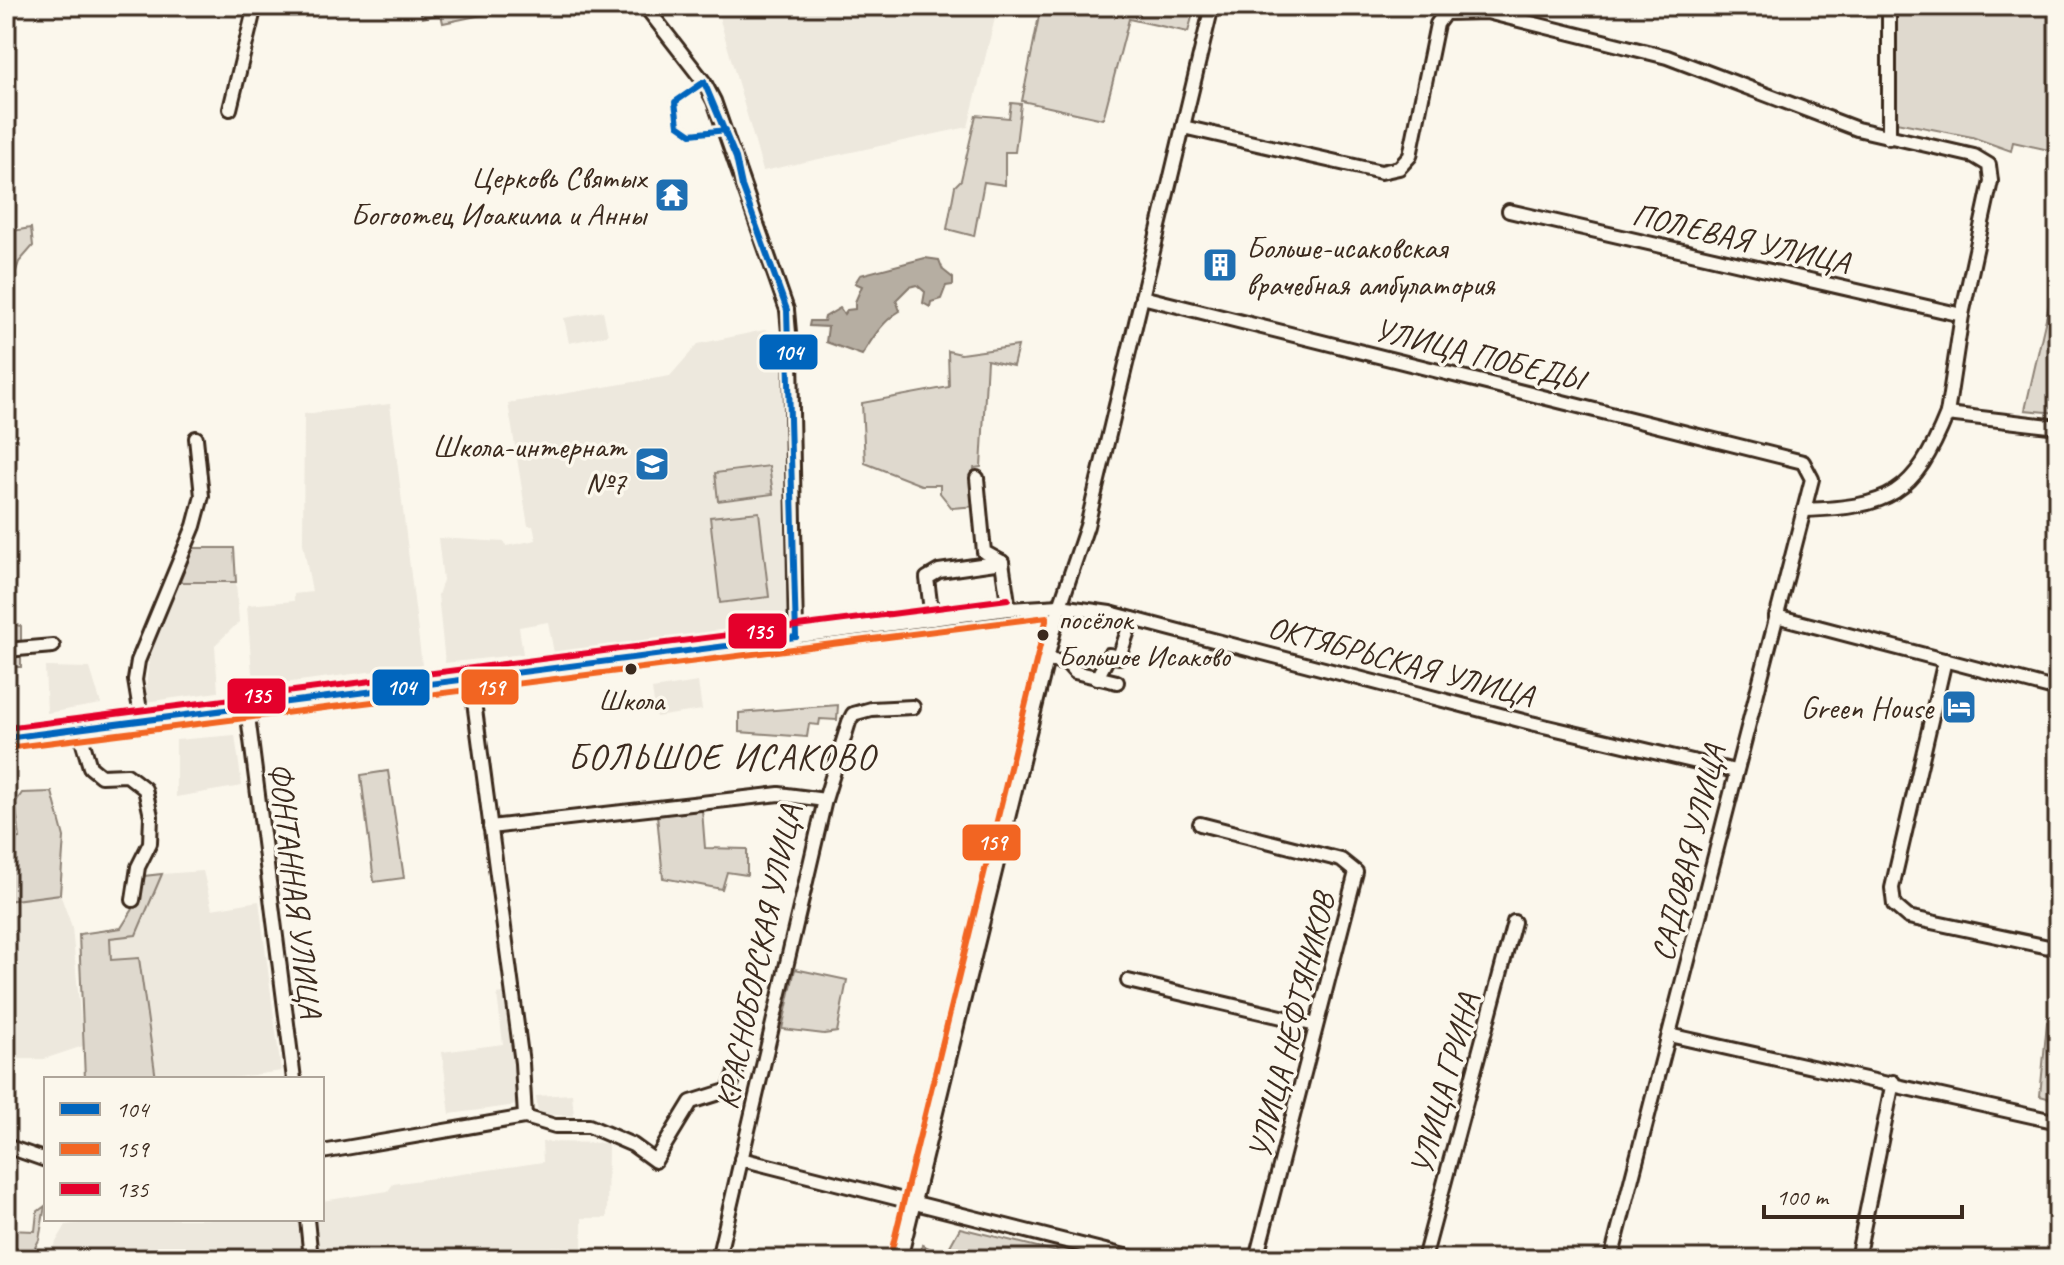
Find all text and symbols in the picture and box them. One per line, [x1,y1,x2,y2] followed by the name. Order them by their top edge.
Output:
[350,157,649,235] place label: Церковь Святых Богоотец Иоакима и Анны
[653,176,691,214] temple icon: Церковь Святых Богоотец Иоакима и Анны
[1628,194,1855,284] street label: ПОЛЕВАЯ УЛИЦА
[1246,227,1496,305] place label: Больше-исаковская врачебная амбулатория
[1201,246,1239,284] building icon: Больше-исаковская врачебная амбулатория
[1370,309,1593,402] street label: УЛИЦА ПОБЕДЫ
[758,333,819,371] line badge: 104
[773,339,806,367] text: 104
[432,426,628,504] place label: Школа-интернат №7
[633,445,671,483] school or university icon: Школа-интернат №7
[1058,600,1231,675] place label: посёлок Большое Исаково
[1264,606,1540,717] street label: ОКТЯБРЬСКАЯ УЛИЦА
[727,612,788,650] line badge: 135
[743,618,775,646] text: 135
[1035,627,1051,643] marker: посёлок Большое Исаково
[623,661,639,677] marker: Школа
[371,668,431,707] line badge: 104
[460,668,520,706] line badge: 159
[386,674,419,702] text: 104
[475,674,507,702] text: 159
[226,677,287,715] line badge: 135
[598,681,666,719] place label: Школа
[241,682,273,710] text: 135
[1800,687,1936,728] place label: Green House
[1940,688,1978,726] hotel icon: Green House
[568,734,878,780] district label: БОЛЬШОЕ ИСАКОВО
[1642,739,1736,965] street label: САДОВАЯ УЛИЦА
[260,760,332,1022] street label: ФОНТАННАЯ УЛИЦА
[706,800,811,1113] street label: КРАСНОБОРСКАЯ УЛИЦА
[961,823,1022,862] line badge: 159
[977,829,1009,857] text: 159
[1239,886,1345,1163] street label: УЛИЦА НЕФТЯНИКОВ
[1401,988,1489,1179] street label: УЛИЦА ГРИНА
[44,1077,324,1221] legend
[116,1094,151,1124] text: 104
[116,1134,151,1164] text: 159
[1764,1169,1962,1219] scale bar
[116,1174,150,1204] text: 135
[1776,1182,1830,1212] text: 100 m

